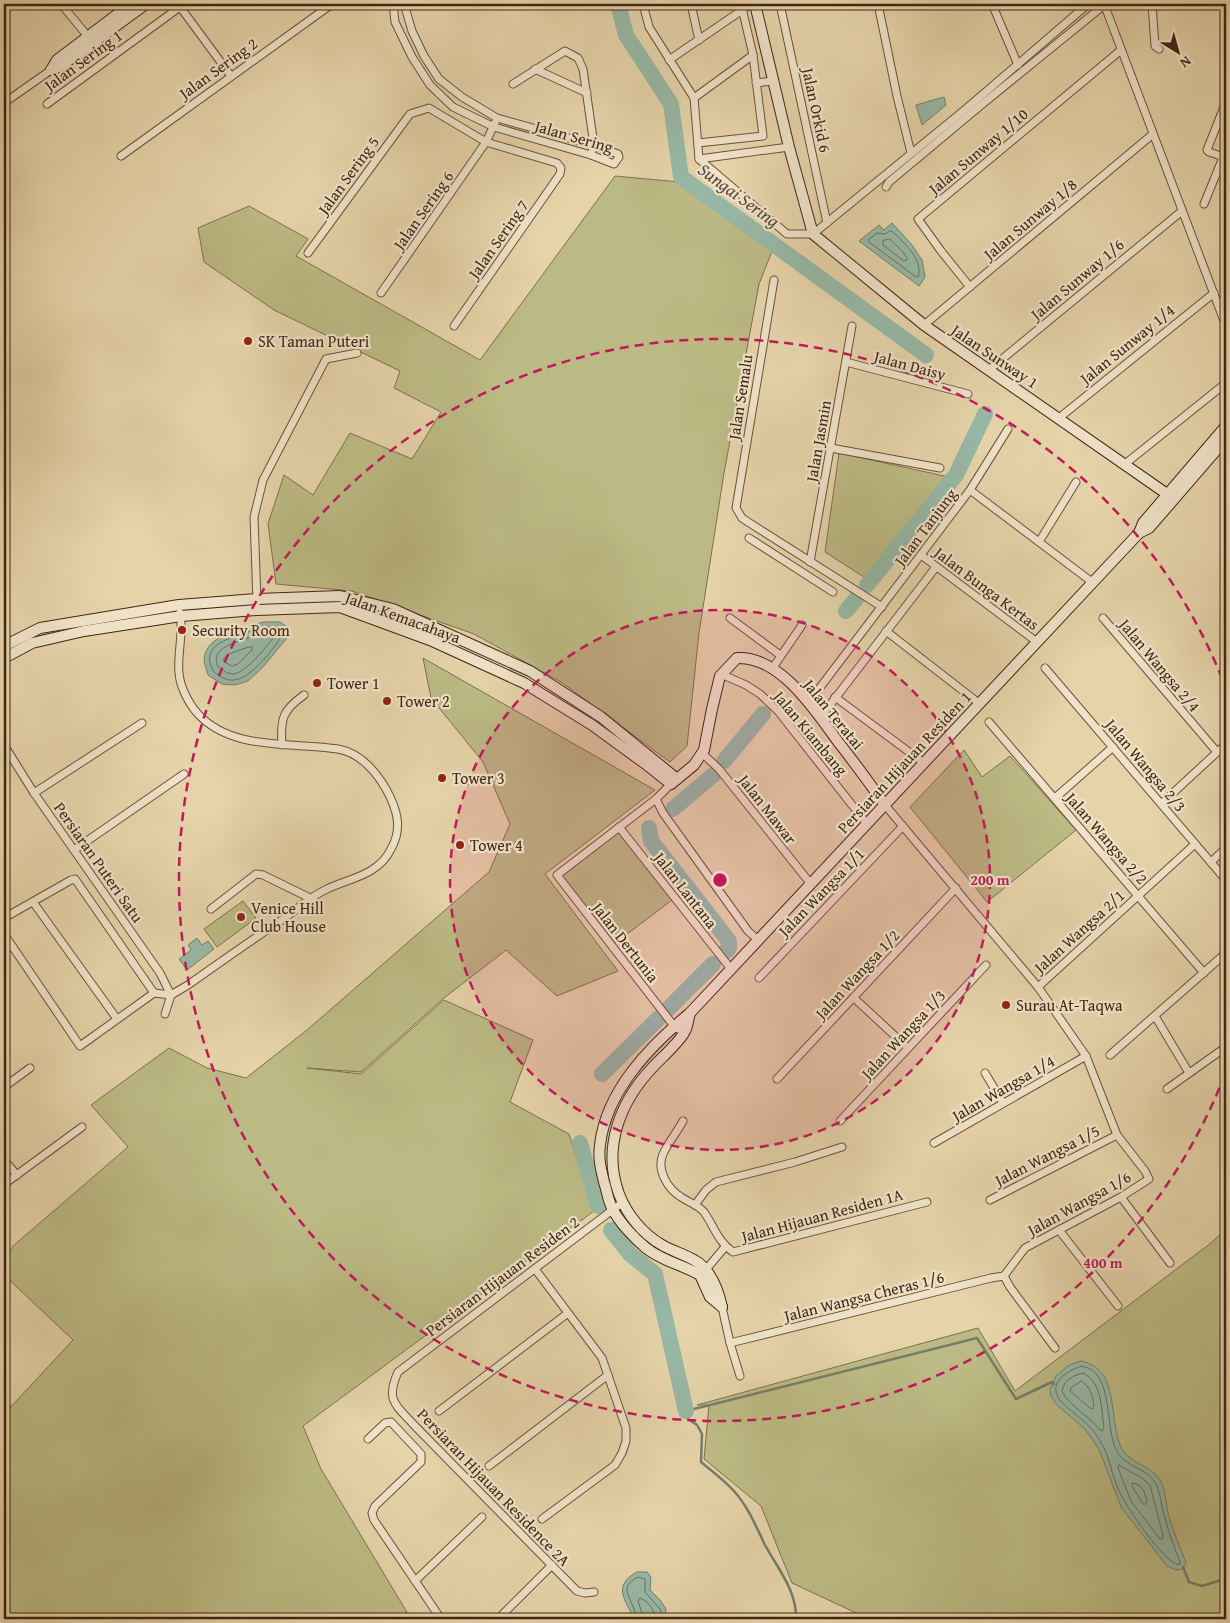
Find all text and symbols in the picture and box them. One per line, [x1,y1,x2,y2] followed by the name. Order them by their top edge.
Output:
[37,23,127,98] street label: Jalan Sering 1
[1152,28,1202,78] north arrow
[172,31,262,106] street label: Jalan Sering 2
[1176,52,1196,74] text: N
[796,64,838,155] street label: Jalan Orkid 6
[921,102,1033,201] street label: Jalan Sunway 1/10
[530,113,616,159] street label: Jalan Sering
[310,131,385,221] street label: Jalan Sering 5
[693,156,785,234] water label: Sungai Sering
[386,165,459,256] street label: Jalan Sering 6
[976,172,1082,267] street label: Jalan Sunway 1/8
[461,194,534,285] street label: Jalan Sering 7
[1023,232,1129,327] street label: Jalan Sunway 1/6
[1073,298,1180,391] street label: Jalan Sunway 1/4
[945,317,1043,394] street label: Jalan Sunway 1
[258,329,370,353] place label: SK Taman Puteri
[242,335,254,347] marker: SK Taman Puteri
[870,343,949,386] street label: Jalan Daisy
[721,352,759,443] street label: Jalan Semalu
[799,398,837,486] street label: Jalan Jasmin
[887,483,962,573] street label: Jalan Tanjung
[928,539,1045,636] street label: Jalan Bunga Kertas
[340,584,464,649] street label: Jalan Kemacahaya
[1113,612,1206,717] street label: Jalan Wangsa 2/4
[192,618,290,642] place label: Security Room
[176,624,188,636] marker: Security Room
[327,671,380,695] place label: Tower 1
[797,672,870,755] street label: Jalan Teratai
[311,677,323,689] marker: Tower 1
[767,684,854,781] street label: Jalan Kiambang
[831,685,977,839] street label: Persiaran Hijauan Residen 1
[397,689,450,713] place label: Tower 2
[381,695,393,707] marker: Tower 2
[1099,712,1192,817] street label: Jalan Wangsa 2/3
[452,766,505,790] place label: Tower 3
[732,767,803,849] street label: Jalan Mawar
[436,772,448,784] marker: Tower 3
[1059,785,1154,889] street label: Jalan Wangsa 2/2
[48,797,150,927] street label: Persiaran Puteri Satu
[470,833,523,857] place label: Tower 4
[454,839,466,851] marker: Tower 4
[771,842,870,943] street label: Jalan Wangsa 1/1
[647,845,724,934] street label: Jalan Lantana
[970,869,1010,890] text: 200 m
[711,871,729,889] centre of rings
[1027,884,1130,980] street label: Jalan Wangsa 2/1
[586,895,665,988] street label: Jalan Dertunia
[251,896,326,938] place label: Venice Hill Club House
[235,911,247,923] marker: Venice Hill Club House
[808,924,905,1026] street label: Jalan Wangsa 1/2
[854,984,951,1086] street label: Jalan Wangsa 1/3
[1016,993,1123,1017] place label: Surau At-Taqwa
[1000,999,1012,1011] marker: Surau At-Taqwa
[945,1049,1059,1128] street label: Jalan Wangsa 1/4
[989,1118,1104,1193] street label: Jalan Wangsa 1/5
[1021,1164,1135,1242] street label: Jalan Wangsa 1/6
[737,1182,906,1249] street label: Jalan Hijauan Residen 1A
[420,1210,584,1342] street label: Persiaran Hijauan Residen 2
[1083,1252,1123,1273] text: 400 m
[780,1264,947,1328] street label: Jalan Wangsa Cheras 1/6
[412,1403,576,1572] street label: Persiaran Hijauan Residence 2A

